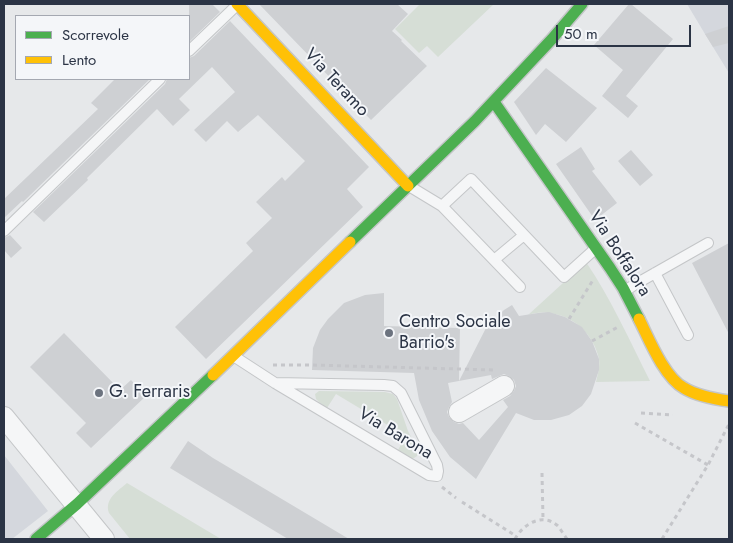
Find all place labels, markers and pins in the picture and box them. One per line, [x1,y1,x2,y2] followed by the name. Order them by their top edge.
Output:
[399,312,511,354] place label: Centro Sociale Barrio's
[383,327,395,339] marker: Centro Sociale Barrio's
[109,382,190,404] place label: G. Ferraris
[93,387,105,399] marker: G. Ferraris

